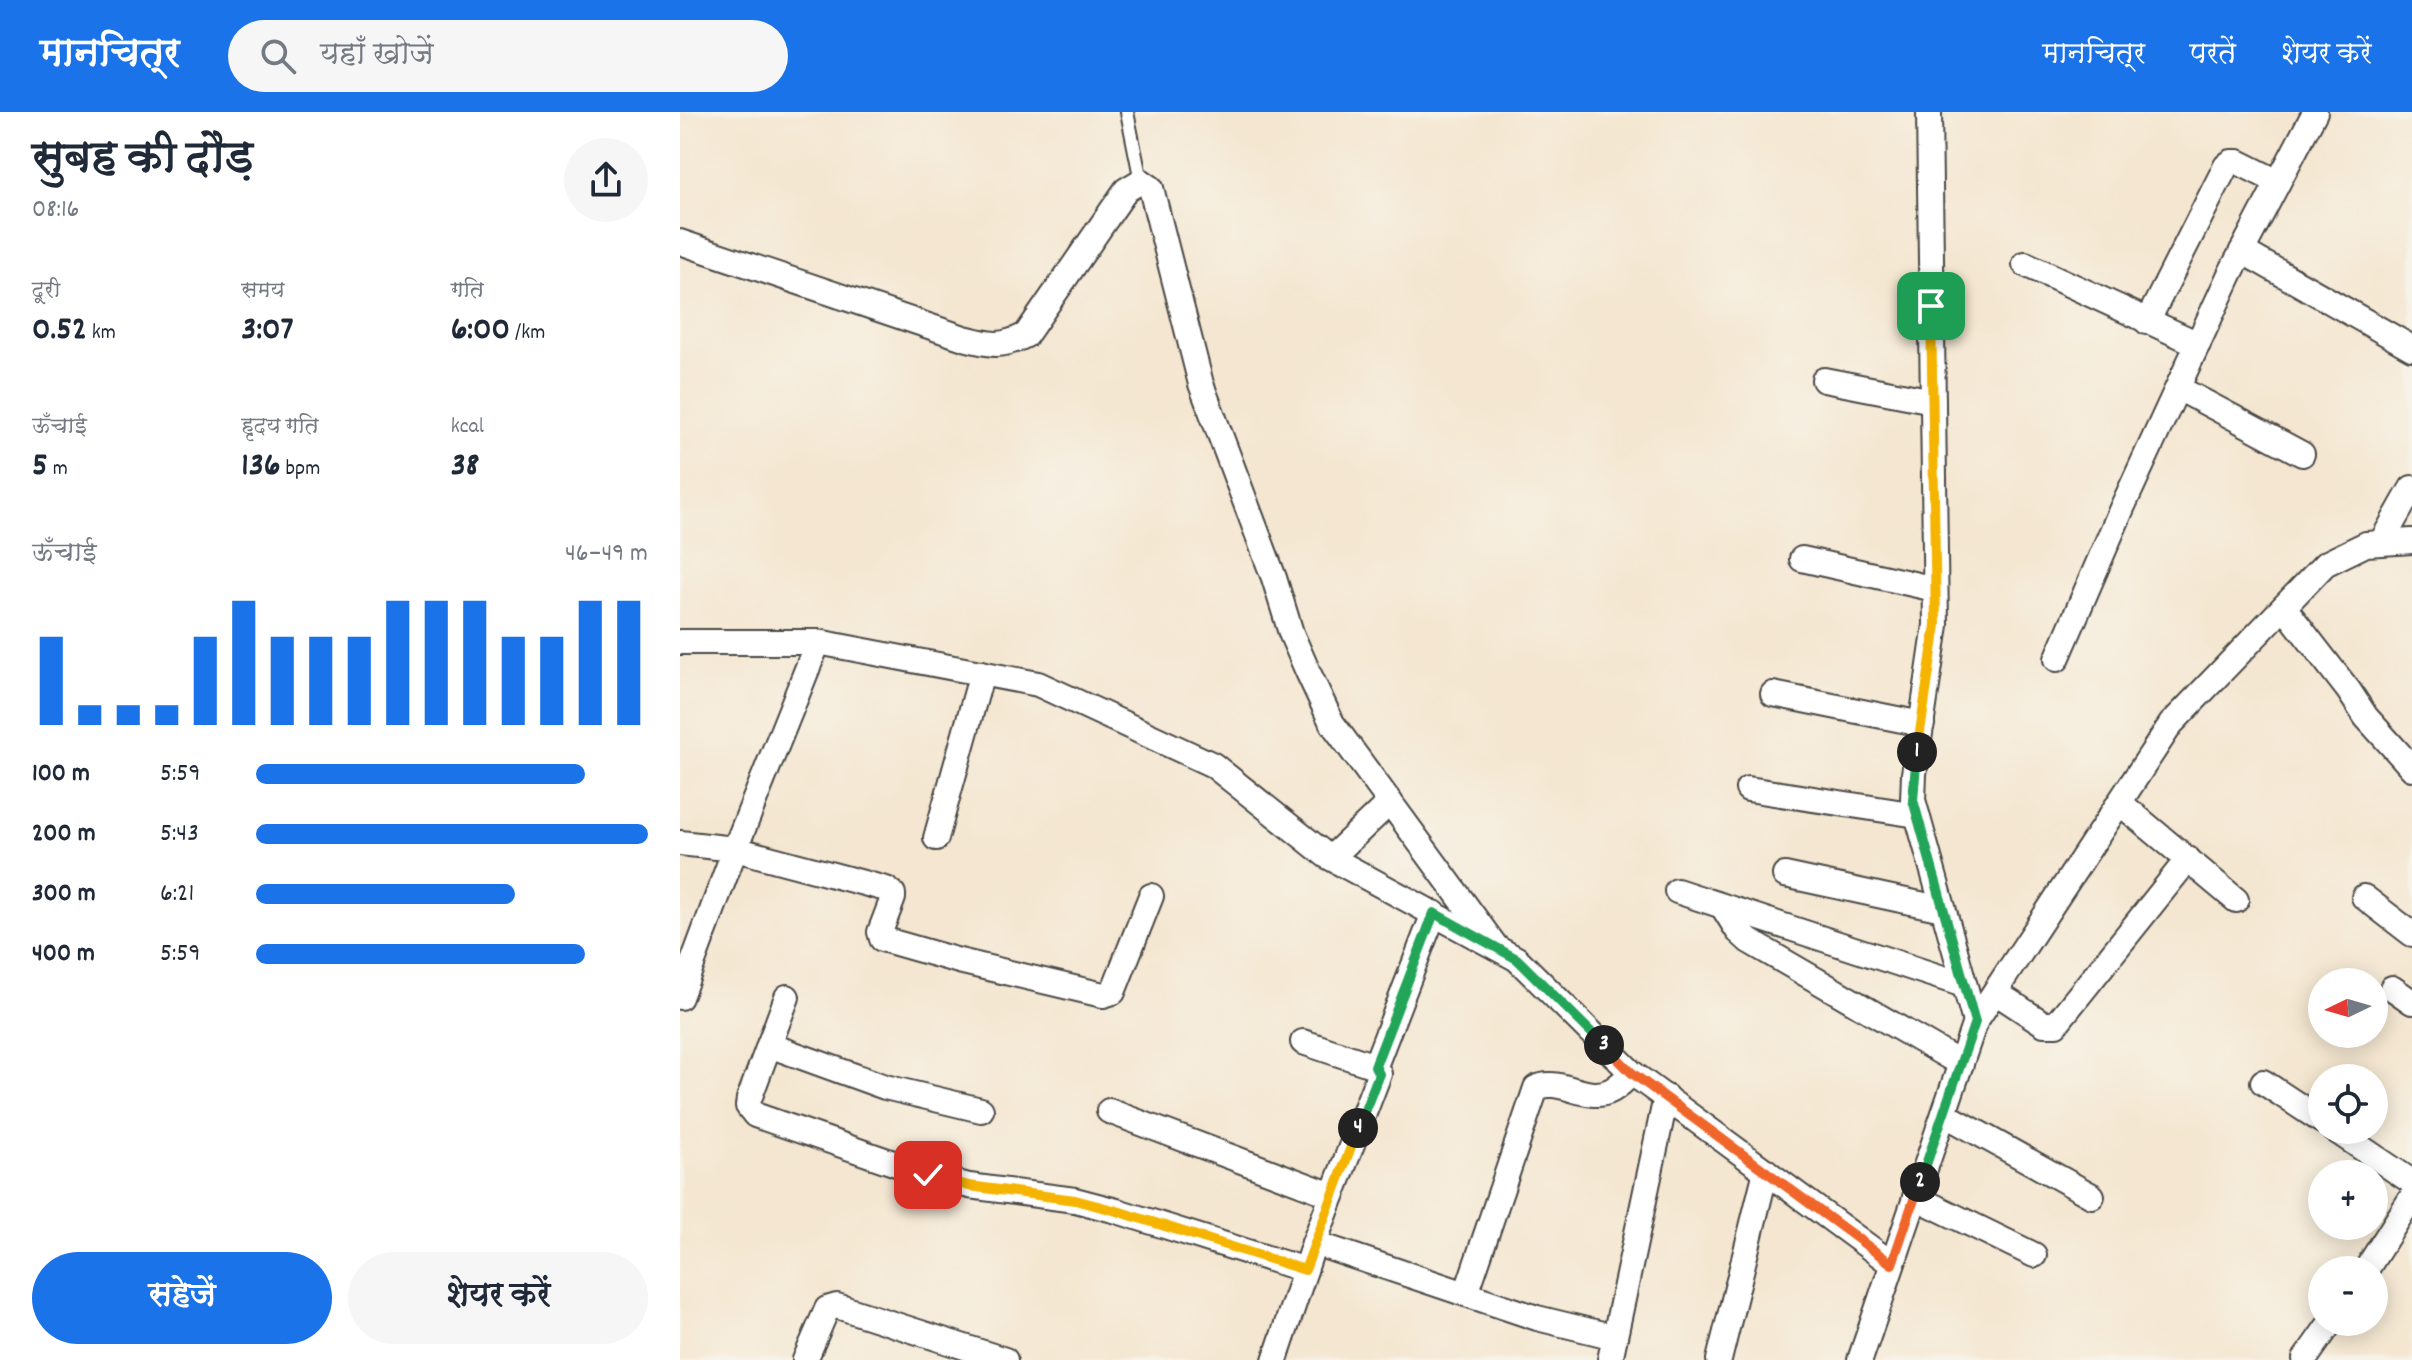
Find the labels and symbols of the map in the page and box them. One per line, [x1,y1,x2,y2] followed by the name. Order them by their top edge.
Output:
[1897,272,1965,340] pin
[1897,732,1937,772] pin: 1
[2308,968,2388,1048] north arrow
[1584,1025,1624,1065] pin: 3
[1338,1108,1378,1148] pin: 4
[894,1141,962,1209] pin
[1900,1162,1940,1202] pin: 2

